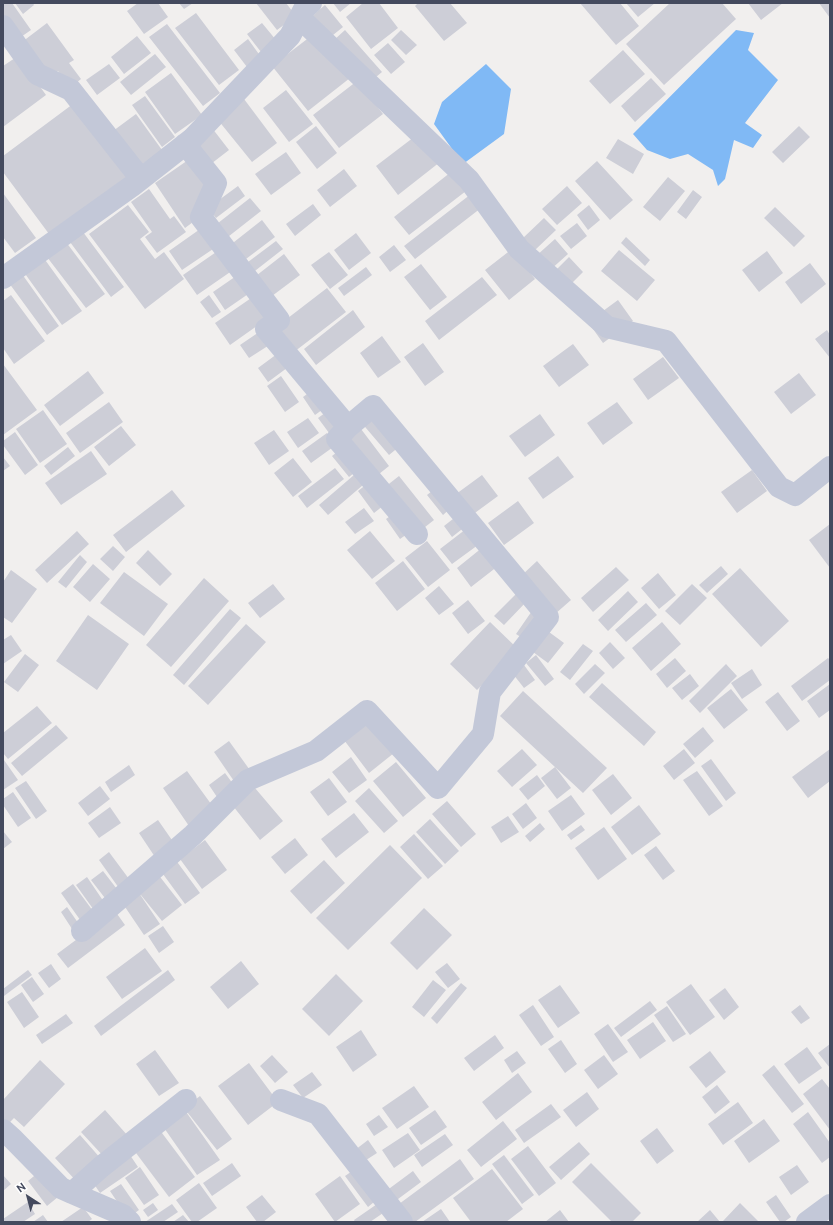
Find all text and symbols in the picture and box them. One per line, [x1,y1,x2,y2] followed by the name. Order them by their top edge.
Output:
[8,1177,48,1217] north arrow
[14,1180,28,1195] text: N

